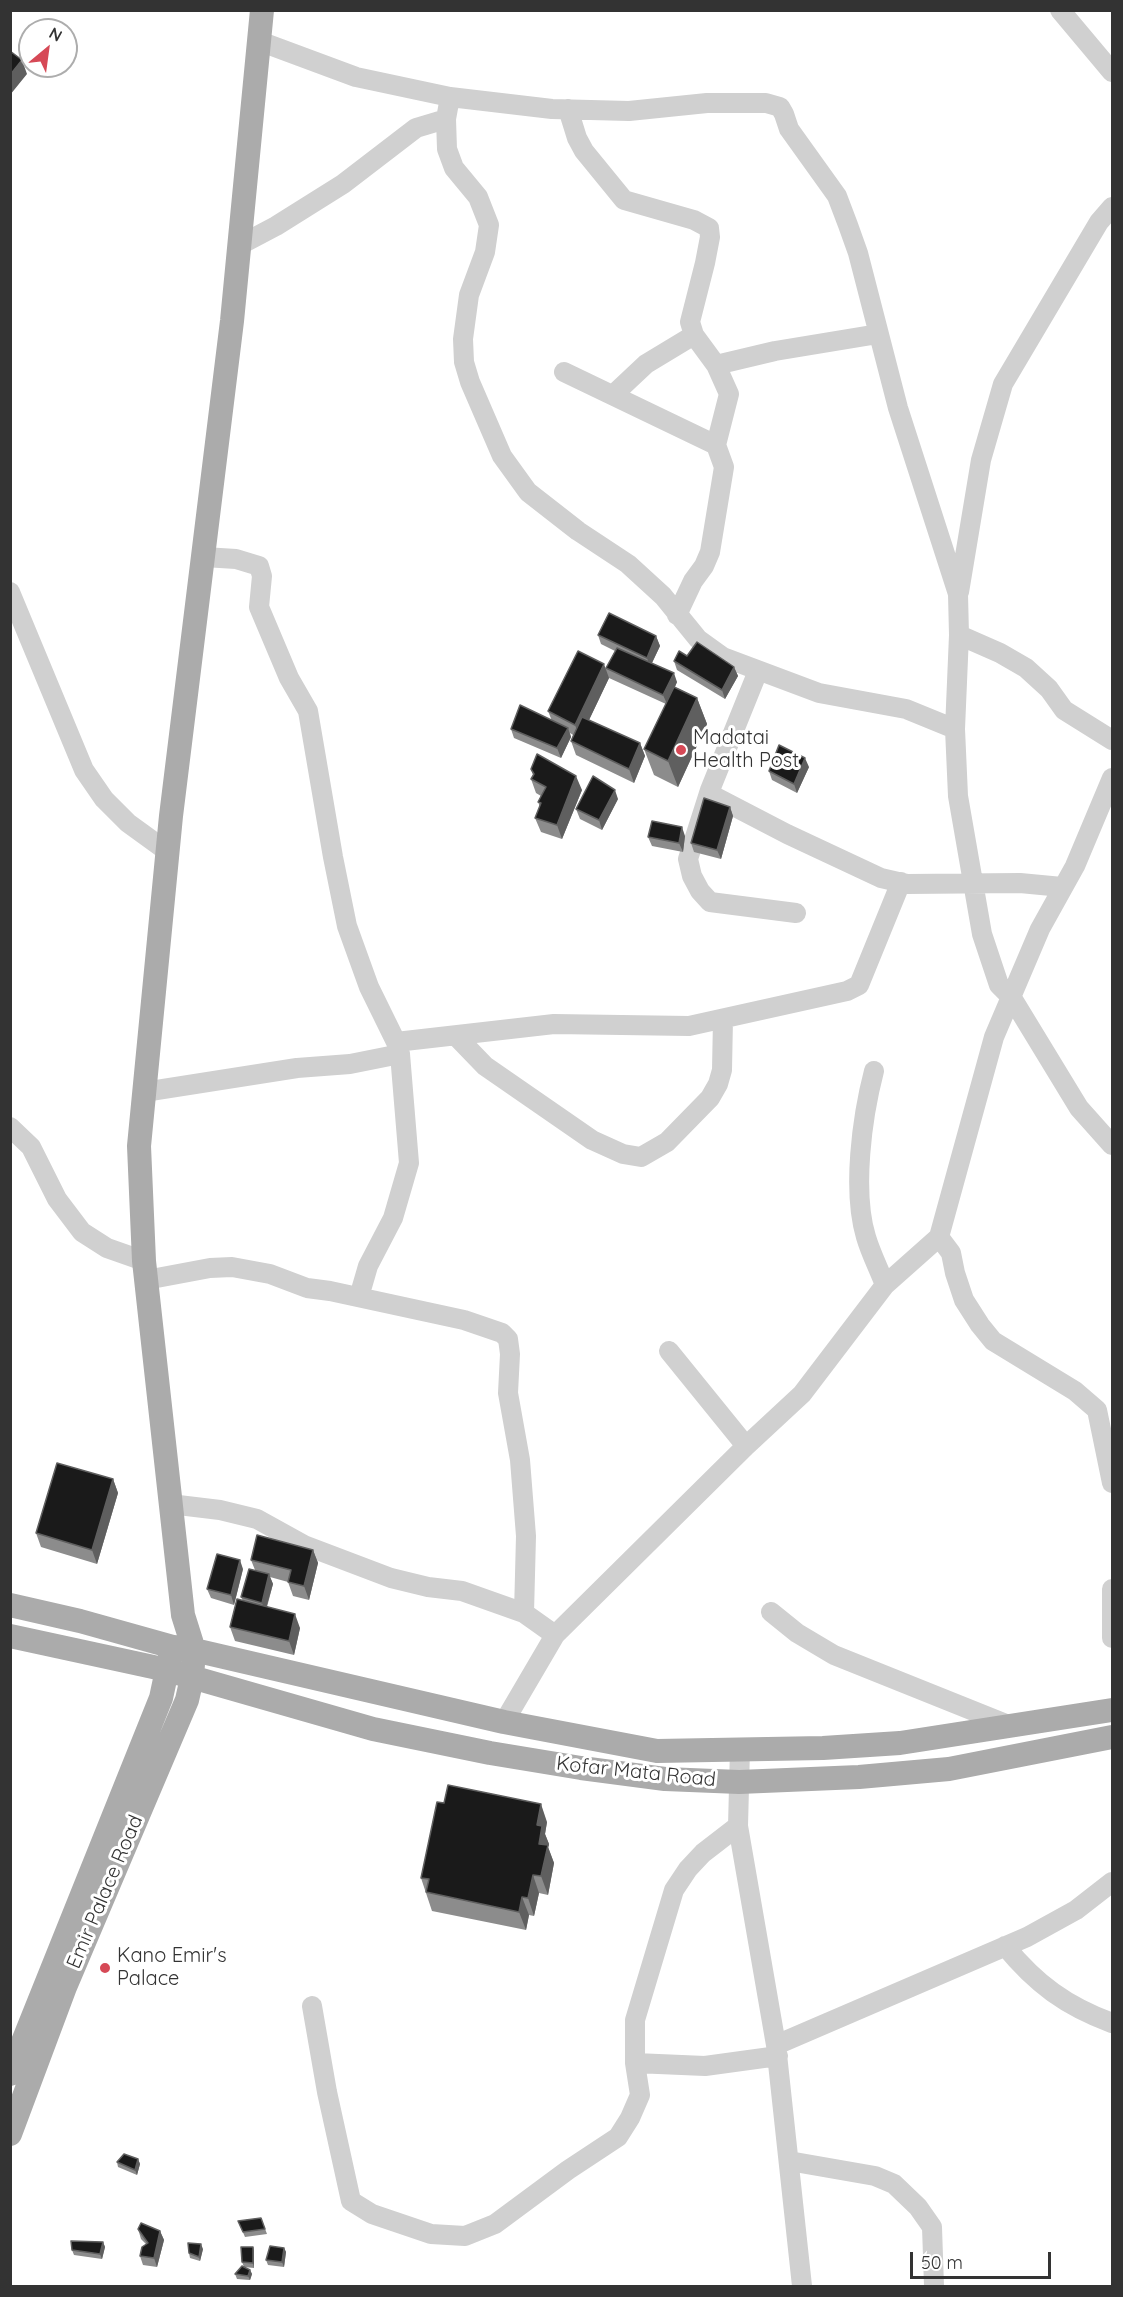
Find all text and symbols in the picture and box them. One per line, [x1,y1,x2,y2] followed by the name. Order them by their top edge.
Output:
[18,18,78,78] north arrow
[46,22,66,46] text: N
[693,726,799,773] place label: Madatai Health Post
[674,743,688,757] marker: Madatai Health Post
[555,1752,717,1792] street label: Kofar Mata Road
[62,1812,148,1972] street label: Emir Palace Road
[117,1944,227,1991] place label: Kano Emir's Palace
[98,1961,112,1975] marker: Kano Emir's Palace
[913,2240,1054,2278] scale bar
[921,2251,963,2274] text: 50 m

